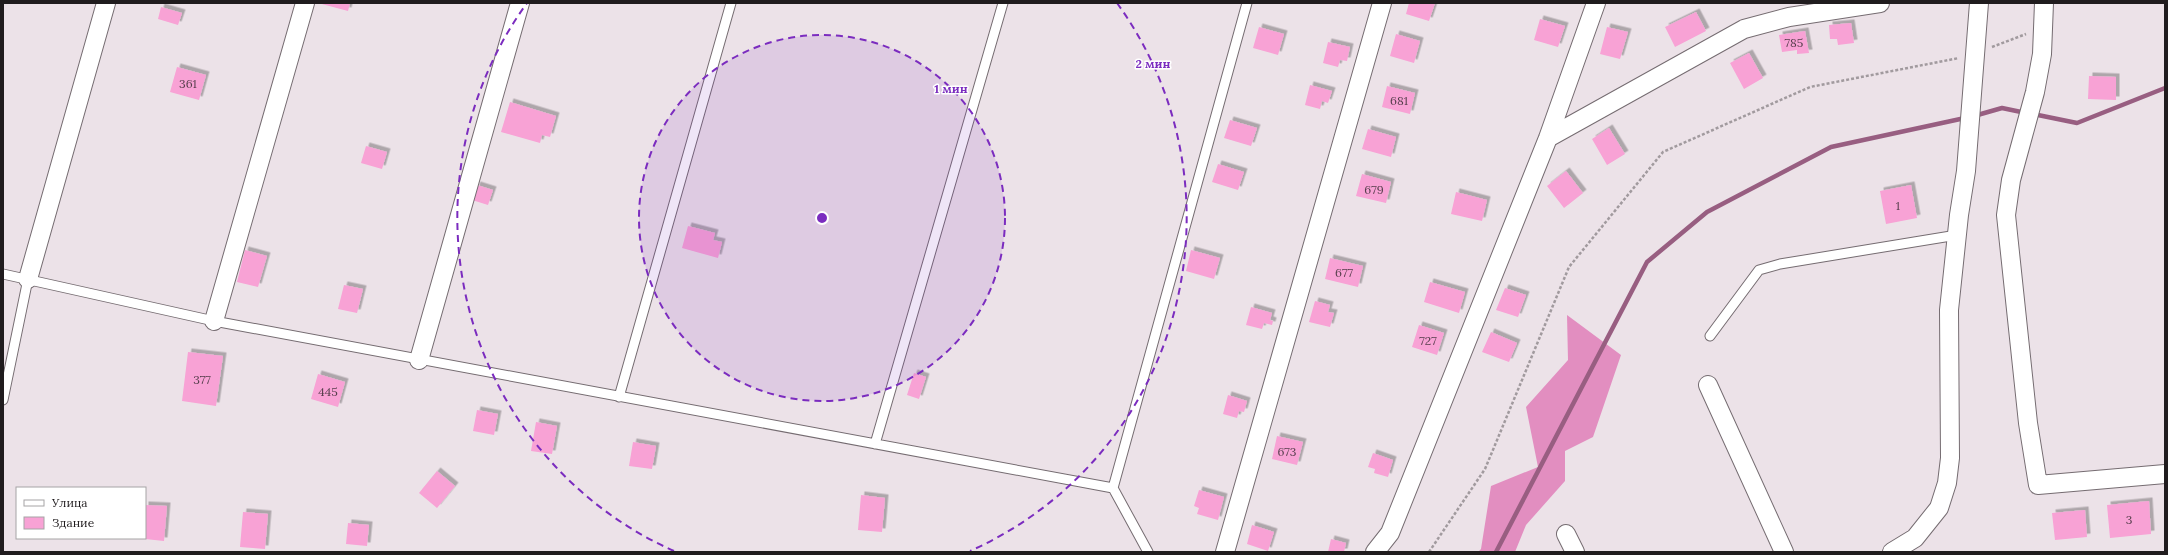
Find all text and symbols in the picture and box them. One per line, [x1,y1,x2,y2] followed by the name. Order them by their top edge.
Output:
[1785,35,1803,50] house number: 785
[1135,56,1171,71] text: 2 мин
[179,76,197,91] house number: 361
[934,81,968,96] text: 1 мин
[1390,93,1408,108] house number: 681
[1364,182,1384,197] house number: 679
[1896,198,1900,213] house number: 1
[815,211,829,225] centre of rings
[1335,265,1353,280] house number: 677
[1419,333,1437,348] house number: 727
[193,372,211,387] house number: 377
[318,384,338,399] house number: 445
[1277,444,1297,459] house number: 673
[16,487,146,539] legend
[51,495,88,510] text: Улица
[2126,512,2133,527] house number: 3
[52,515,95,530] text: Здание

